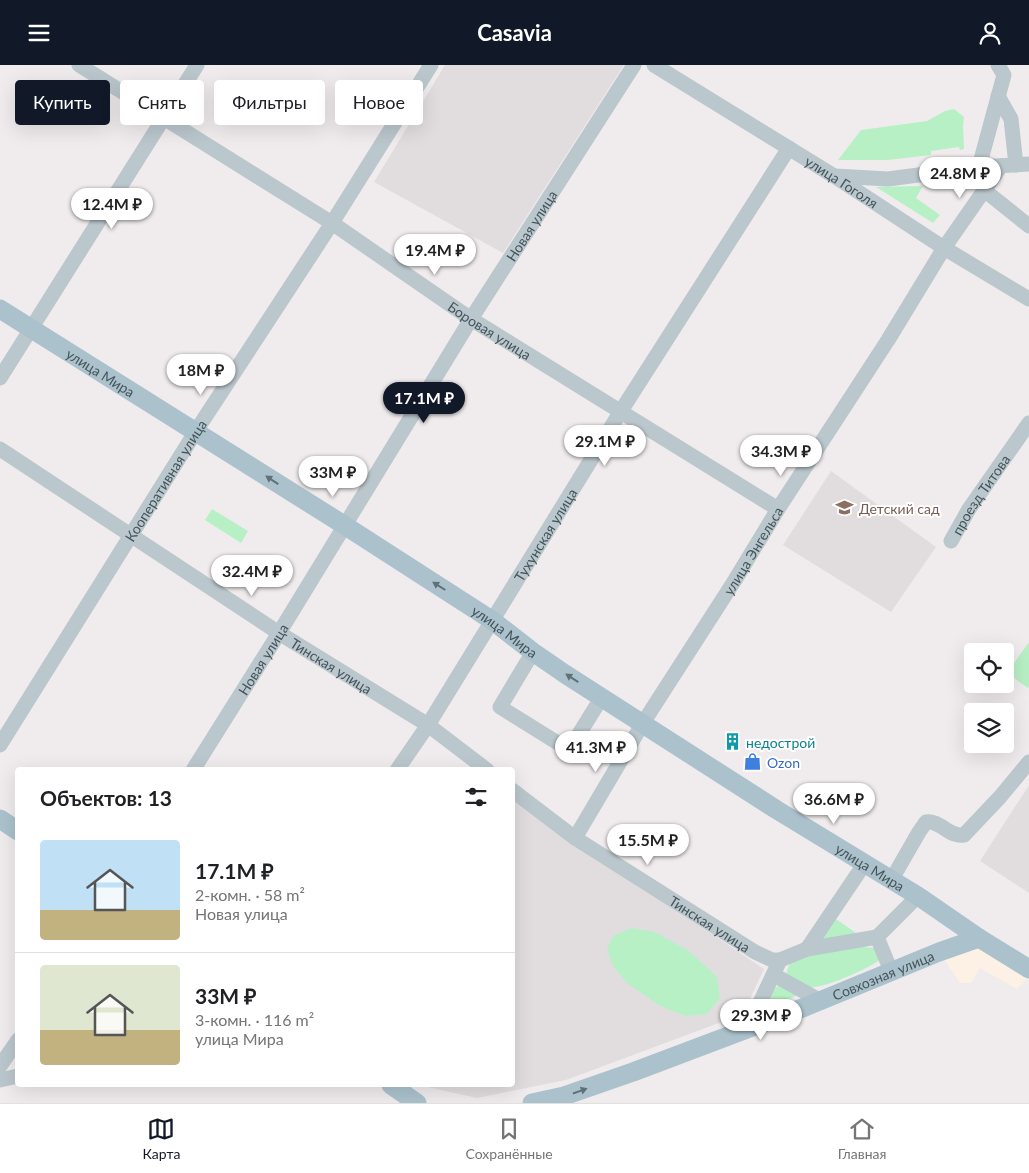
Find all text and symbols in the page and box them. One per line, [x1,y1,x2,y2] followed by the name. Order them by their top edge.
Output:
[25,19,53,47] icon: menu
[477,19,552,46] text: Casavia
[976,19,1004,47] icon: person
[15,80,110,125] chip: Купить
[120,80,204,125] chip: Снять
[214,80,325,125] chip: Фильтры
[335,80,423,125] chip: Новое
[802,152,881,211] street label: улица Гоголя
[914,157,1006,199] pin: 24.8M ₽
[930,163,990,182] text: 24.8M ₽
[66,187,158,230] pin: 12.4M ₽
[502,187,560,264] street label: Новая улица
[82,194,142,213] text: 12.4M ₽
[389,233,481,276] pin: 19.4M ₽
[405,240,465,259] text: 19.4M ₽
[445,297,534,363] street label: Боровая улица
[63,344,138,400] street label: улица Мира
[166,353,236,396] pin: 18M ₽
[178,360,224,379] text: 18M ₽
[378,381,470,424] pin: 17.1M ₽
[394,388,454,407] text: 17.1M ₽
[121,416,210,544] street label: Кооперативная улица
[559,425,651,467] pin: 29.1M ₽
[575,431,635,450] text: 29.1M ₽
[735,435,827,477] pin: 34.3M ₽
[751,441,811,460] text: 34.3M ₽
[948,451,1013,538] street label: проезд Титова
[298,455,368,498] pin: 33M ₽
[310,462,356,481] text: 33M ₽
[265,475,279,484] one-way arrow
[510,485,580,584] street label: Тухунская улица
[835,498,855,518] school or university icon: Детский сад
[859,500,940,517] place label: Детский сад
[719,503,786,598] street label: улица Энгельса
[206,555,298,597] pin: 32.4M ₽
[222,561,282,580] text: 32.4M ₽
[432,581,445,591] one-way arrow
[469,601,541,661] street label: улица Мира
[234,620,291,698] street label: Новая улица
[288,634,375,697] street label: Тинская улица
[964,643,1014,753] map controls
[964,643,1014,693] button: locate
[566,673,579,683] one-way arrow
[964,703,1014,753] button: layers
[550,731,642,773] pin: 41.3M ₽
[722,732,742,752] building icon: недострой
[746,734,815,751] place label: недострой
[566,737,626,756] text: 41.3M ₽
[743,752,763,772] shop icon: Ozon
[767,754,800,771] place label: Ozon
[462,783,490,811] icon: filters
[788,783,880,825] pin: 36.6M ₽
[40,785,172,810] text: Объектов: 13
[804,789,864,808] text: 36.6M ₽
[602,823,694,866] pin: 15.5M ₽
[618,830,678,849] text: 15.5M ₽
[833,839,908,894] street label: улица Мира
[195,858,274,883] text: 17.1M ₽
[80,860,140,920] icon: home
[195,885,305,904] text: 2-комн. · 58 m²
[666,892,754,955] street label: Тинская улица
[195,904,288,923] text: Новая улица
[830,947,936,1003] street label: Совхозная улица
[195,983,257,1008] text: 33M ₽
[80,985,140,1045] icon: home
[715,999,807,1041] pin: 29.3M ₽
[731,1005,791,1024] text: 29.3M ₽
[195,1010,314,1029] text: 3-комн. · 116 m²
[195,1029,284,1048] text: улица Мира
[572,1087,587,1094] one-way arrow
[143,1115,180,1162] tab: Карта
[466,1115,553,1162] tab: Сохранённые
[838,1115,886,1162] tab: Главная

